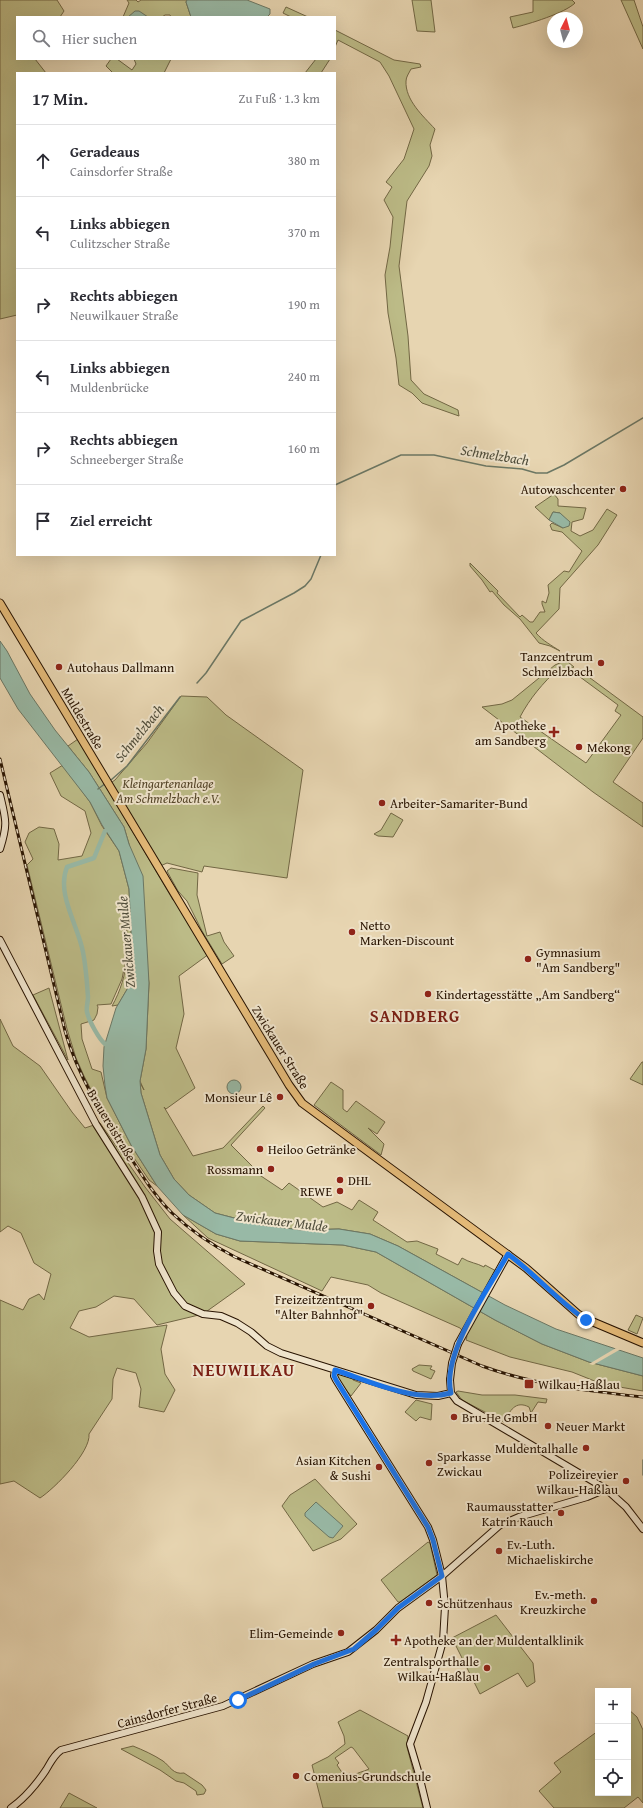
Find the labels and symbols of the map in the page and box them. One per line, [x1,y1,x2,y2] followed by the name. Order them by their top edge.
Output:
[547,12,583,48] north arrow
[459,440,531,470] water label: Schmelzbach
[521,480,616,499] place label: Autowaschcenter
[618,484,628,494] marker: Autowaschcenter
[520,647,594,681] place label: Tanzcentrum Schmelzbach
[67,658,175,677] place label: Autohaus Dallmann
[596,658,606,668] marker: Tanzcentrum Schmelzbach
[54,662,64,672] marker: Autohaus Dallmann
[57,684,109,753] street label: Muldestraße
[109,700,169,766] water label: Schmelzbach
[475,716,547,750] place label: Apotheke am Sandberg
[549,727,559,737] marker: Apotheke am Sandberg
[587,738,631,757] place label: Mekong
[574,742,584,752] marker: Mekong
[115,774,220,808] park label: Kleingartenanlage Am Schmelzbach e.V.
[390,794,528,813] place label: Arbeiter-Samariter-Bund
[377,798,387,808] marker: Arbeiter-Samariter-Bund
[112,895,140,989] water label: Zwickauer Mulde
[360,916,455,950] place label: Netto Marken-Discount
[347,927,357,937] marker: Netto Marken-Discount
[536,943,620,977] place label: Gymnasium "Am Sandberg"
[523,954,533,964] marker: Gymnasium "Am Sandberg"
[436,985,620,1004] place label: Kindertagesstätte „Am Sandberg“
[423,989,433,999] marker: Kindertagesstätte „Am Sandberg“
[247,1002,314,1093] street label: Zwickauer Straße
[370,1003,460,1028] district label: SANDBERG
[82,1085,141,1165] street label: Brauereistraße
[205,1088,272,1107] place label: Monsieur Lê
[275,1092,285,1102] marker: Monsieur Lê
[268,1140,356,1159] place label: Heiloo Getränke
[255,1144,265,1154] marker: Heiloo Getränke
[207,1160,264,1179] place label: Rossmann
[266,1164,276,1174] marker: Rossmann
[348,1171,372,1190] place label: DHL
[335,1175,345,1185] marker: DHL
[300,1182,332,1201] place label: REWE
[335,1186,345,1196] marker: REWE
[235,1205,329,1237] water label: Zwickauer Mulde
[275,1290,363,1324] place label: Freizeitzentrum "Alter Bahnhof"
[366,1301,376,1311] marker: Freizeitzentrum "Alter Bahnhof"
[577,1311,595,1329] route end
[193,1357,295,1382] district label: NEUWILKAU
[538,1375,620,1394] place label: Wilkau-Haßlau
[523,1378,535,1390] marker: Wilkau-Haßlau
[462,1408,538,1427] place label: Bru-He GmbH
[449,1412,459,1422] marker: Bru-He GmbH
[556,1417,626,1436] place label: Neuer Markt
[543,1421,553,1431] marker: Neuer Markt
[495,1439,578,1458] place label: Muldentalhalle
[581,1443,591,1453] marker: Muldentalhalle
[437,1447,491,1481] place label: Sparkasse Zwickau
[296,1451,372,1485] place label: Asian Kitchen & Sushi
[424,1458,434,1468] marker: Sparkasse Zwickau
[374,1462,384,1472] marker: Asian Kitchen & Sushi
[536,1465,619,1499] place label: Polizeirevier Wilkau-Haßlau
[621,1476,631,1486] marker: Polizeirevier Wilkau-Haßlau
[467,1497,554,1531] place label: Raumausstatter Katrin Rauch
[556,1508,566,1518] marker: Raumausstatter Katrin Rauch
[507,1535,593,1569] place label: Ev.-Luth. Michaeliskirche
[494,1546,504,1556] marker: Ev.-Luth. Michaeliskirche
[520,1585,586,1619] place label: Ev.-meth. Kreuzkirche
[437,1594,513,1613] place label: Schützenhaus
[589,1596,599,1606] marker: Ev.-meth. Kreuzkirche
[424,1598,434,1608] marker: Schützenhaus
[250,1624,333,1643] place label: Elim-Gemeinde
[336,1628,346,1638] marker: Elim-Gemeinde
[404,1631,584,1650] place label: Apotheke an der Muldentalklinik
[391,1635,401,1645] marker: Apotheke an der Muldentalklinik
[383,1652,479,1686] place label: Zentralsporthalle Wilkau-Haßlau
[482,1663,492,1673] marker: Zentralsporthalle Wilkau-Haßlau
[115,1688,219,1733] street label: Cainsdorfer Straße
[229,1691,247,1709] route start
[304,1767,431,1786] place label: Comenius-Grundschule
[291,1771,301,1781] marker: Comenius-Grundschule

